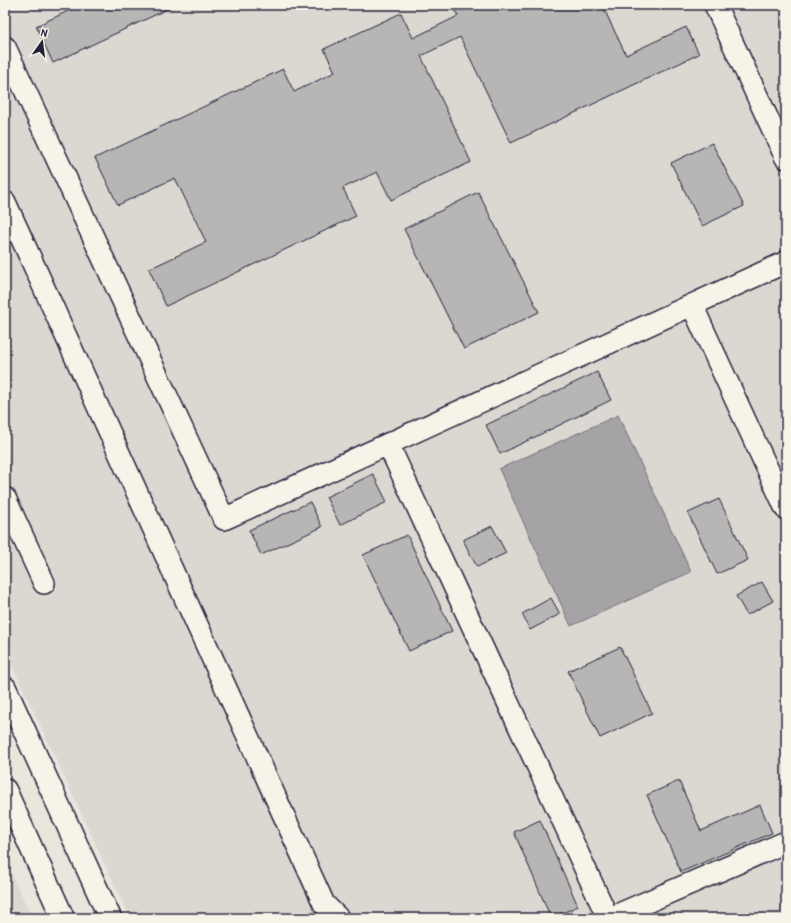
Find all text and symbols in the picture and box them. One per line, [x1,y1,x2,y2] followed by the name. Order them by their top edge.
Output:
[22,22,62,62] north arrow
[40,25,49,40] text: N

